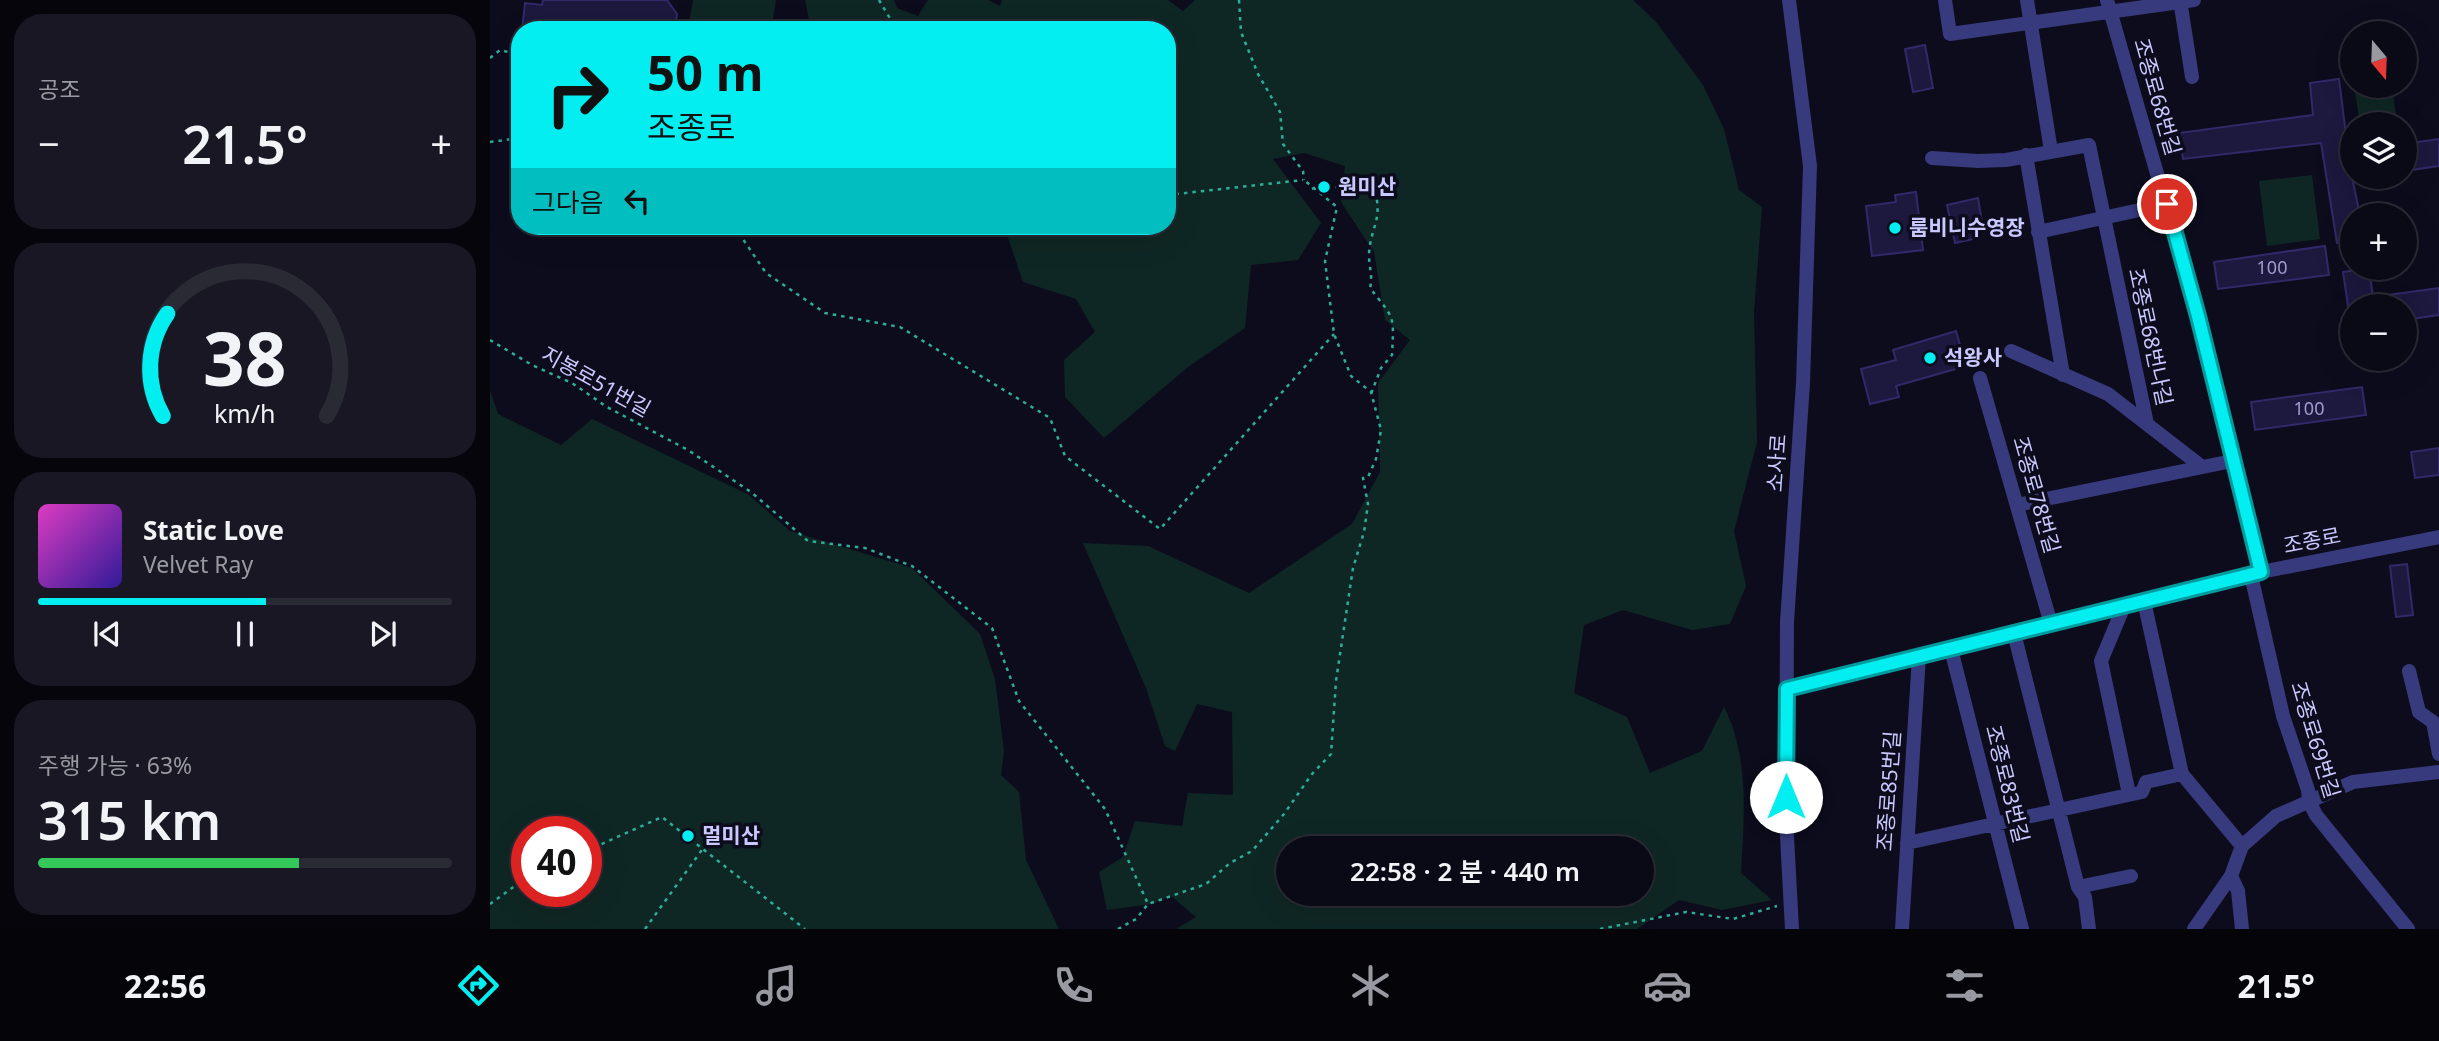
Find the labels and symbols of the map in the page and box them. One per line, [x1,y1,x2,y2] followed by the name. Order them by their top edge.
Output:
[2340,21,2417,98] north arrow
[2128,35,2188,159] street label: 조종로68번길
[1338,172,1396,200] place label: 원미산
[2137,174,2197,234] pin
[1316,179,1332,195] marker: 원미산
[1909,213,2025,241] place label: 룸비니수영장
[1887,220,1903,236] marker: 룸비니수영장
[2257,255,2287,279] house number: 100
[2123,265,2179,408] street label: 조종로68번나길
[537,340,656,423] street label: 지봉로51번길
[1944,343,2002,371] place label: 석왕사
[1922,350,1938,366] marker: 석왕사
[2294,396,2324,420] house number: 100
[1760,433,1792,493] street label: 소사로
[2007,433,2067,557] street label: 조종로78번길
[2281,521,2343,559] street label: 조종로
[2285,678,2347,801] street label: 조종로69번길
[1980,722,2036,846] street label: 조종로83번길
[1870,730,1906,852] street label: 조종로85번길
[1749,760,1823,834] position arrow
[511,816,602,907] speed limit sign: 40
[702,821,760,849] place label: 멀미산
[680,828,696,844] marker: 멀미산

